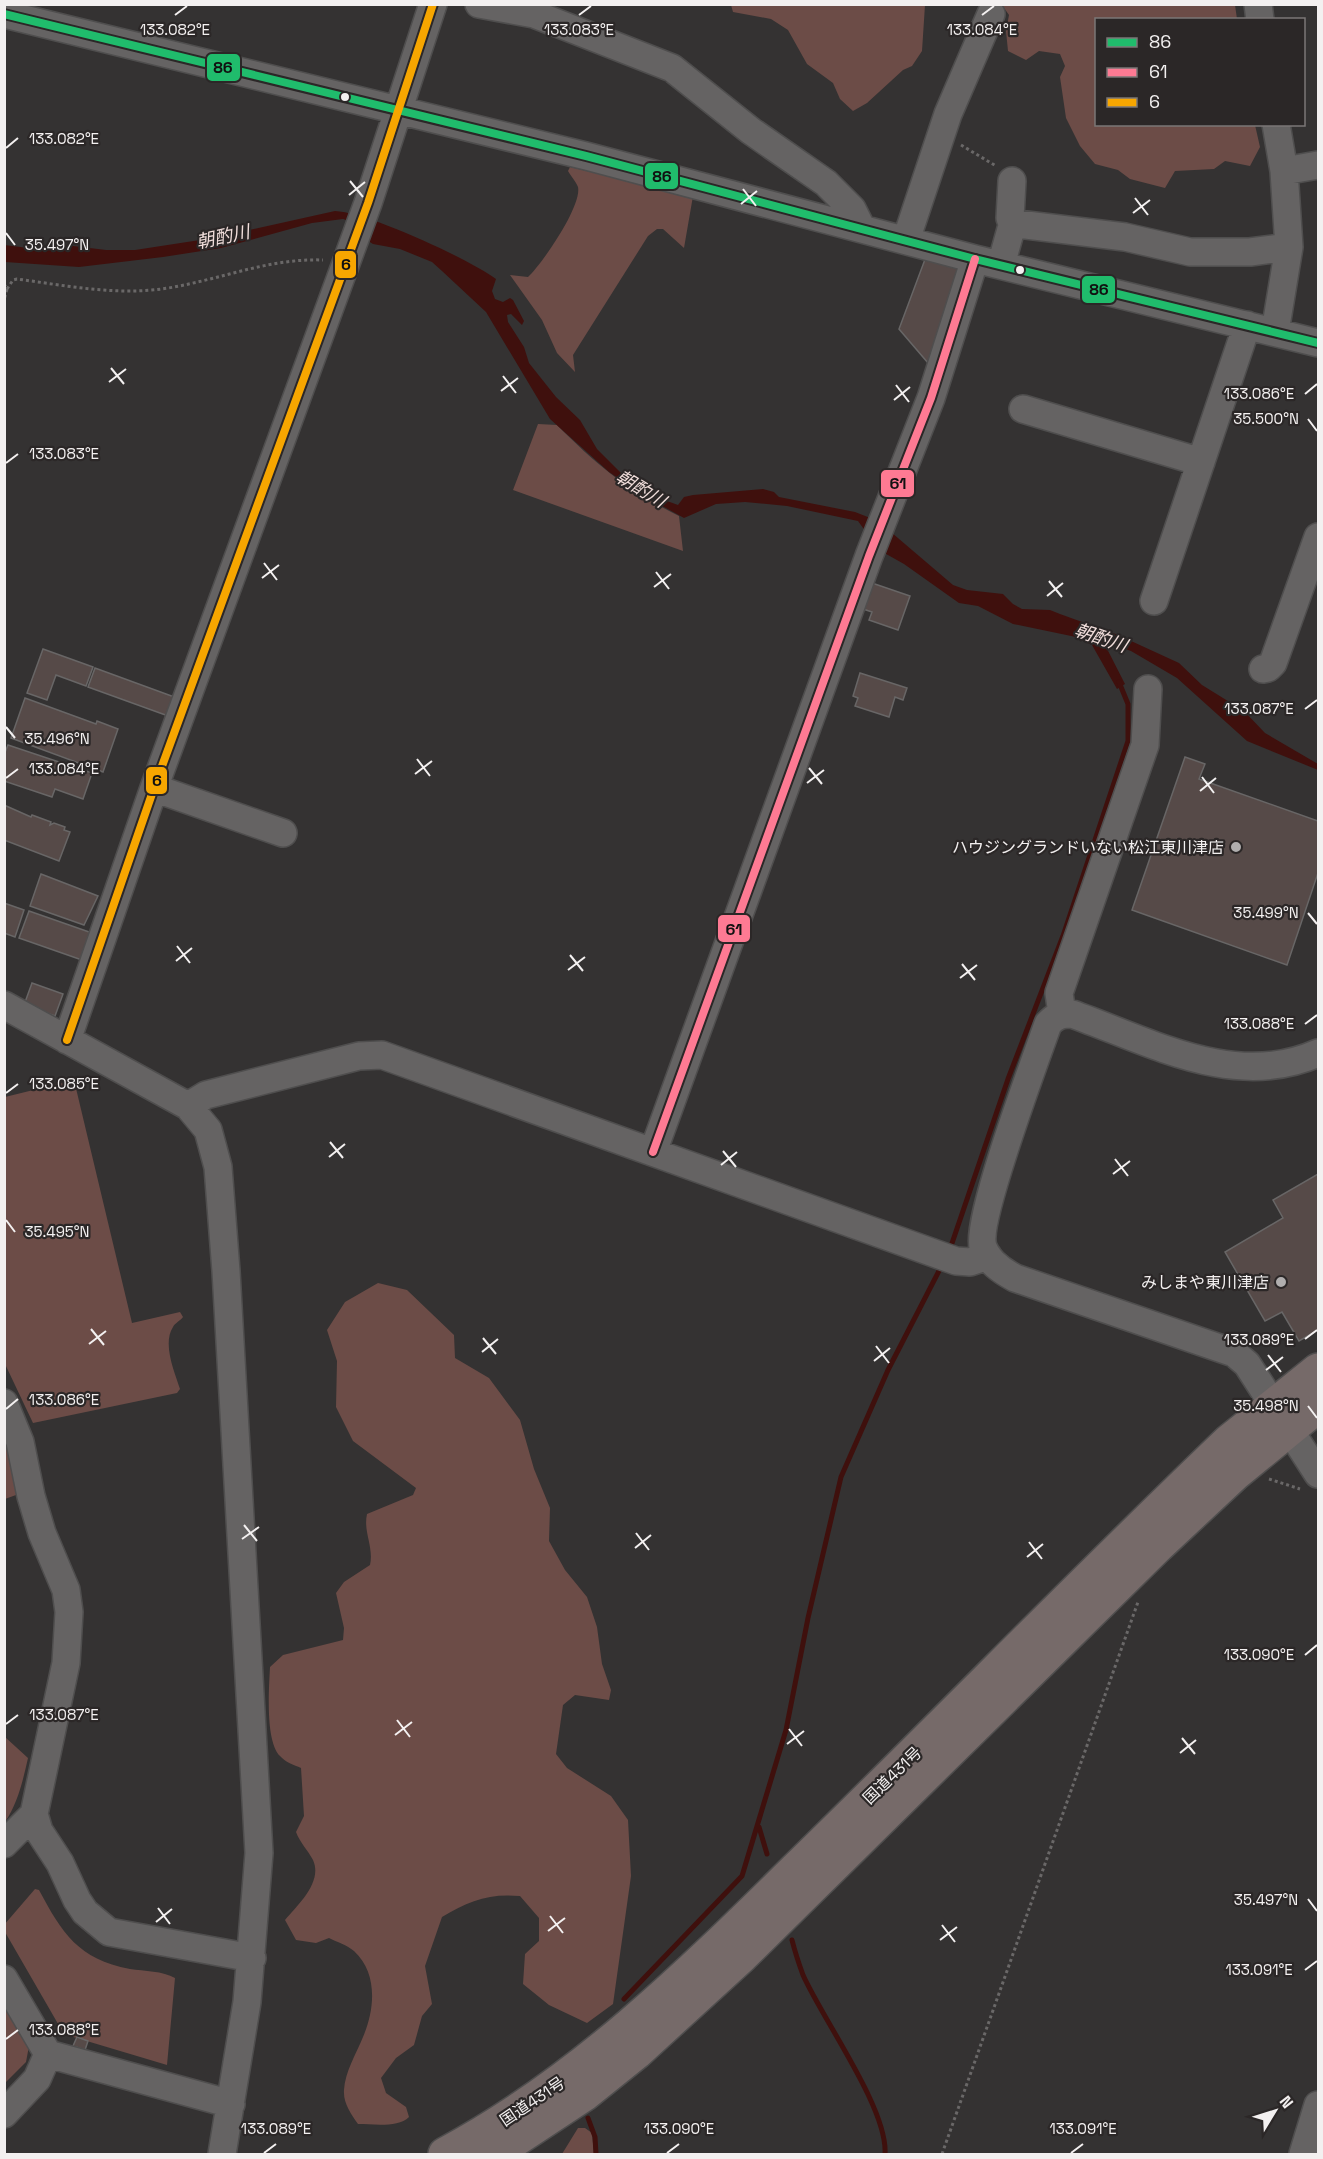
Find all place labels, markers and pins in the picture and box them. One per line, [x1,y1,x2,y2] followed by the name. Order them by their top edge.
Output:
[339,91,351,103] unlabelled marker
[1014,264,1026,276] unlabelled marker
[952,837,1224,858] place label: ハウジングランドいない松江東川津店
[1229,840,1243,854] marker: ハウジングランドいない松江東川津店
[1141,1272,1269,1293] place label: みしまや東川津店
[1274,1275,1288,1289] marker: みしまや東川津店

